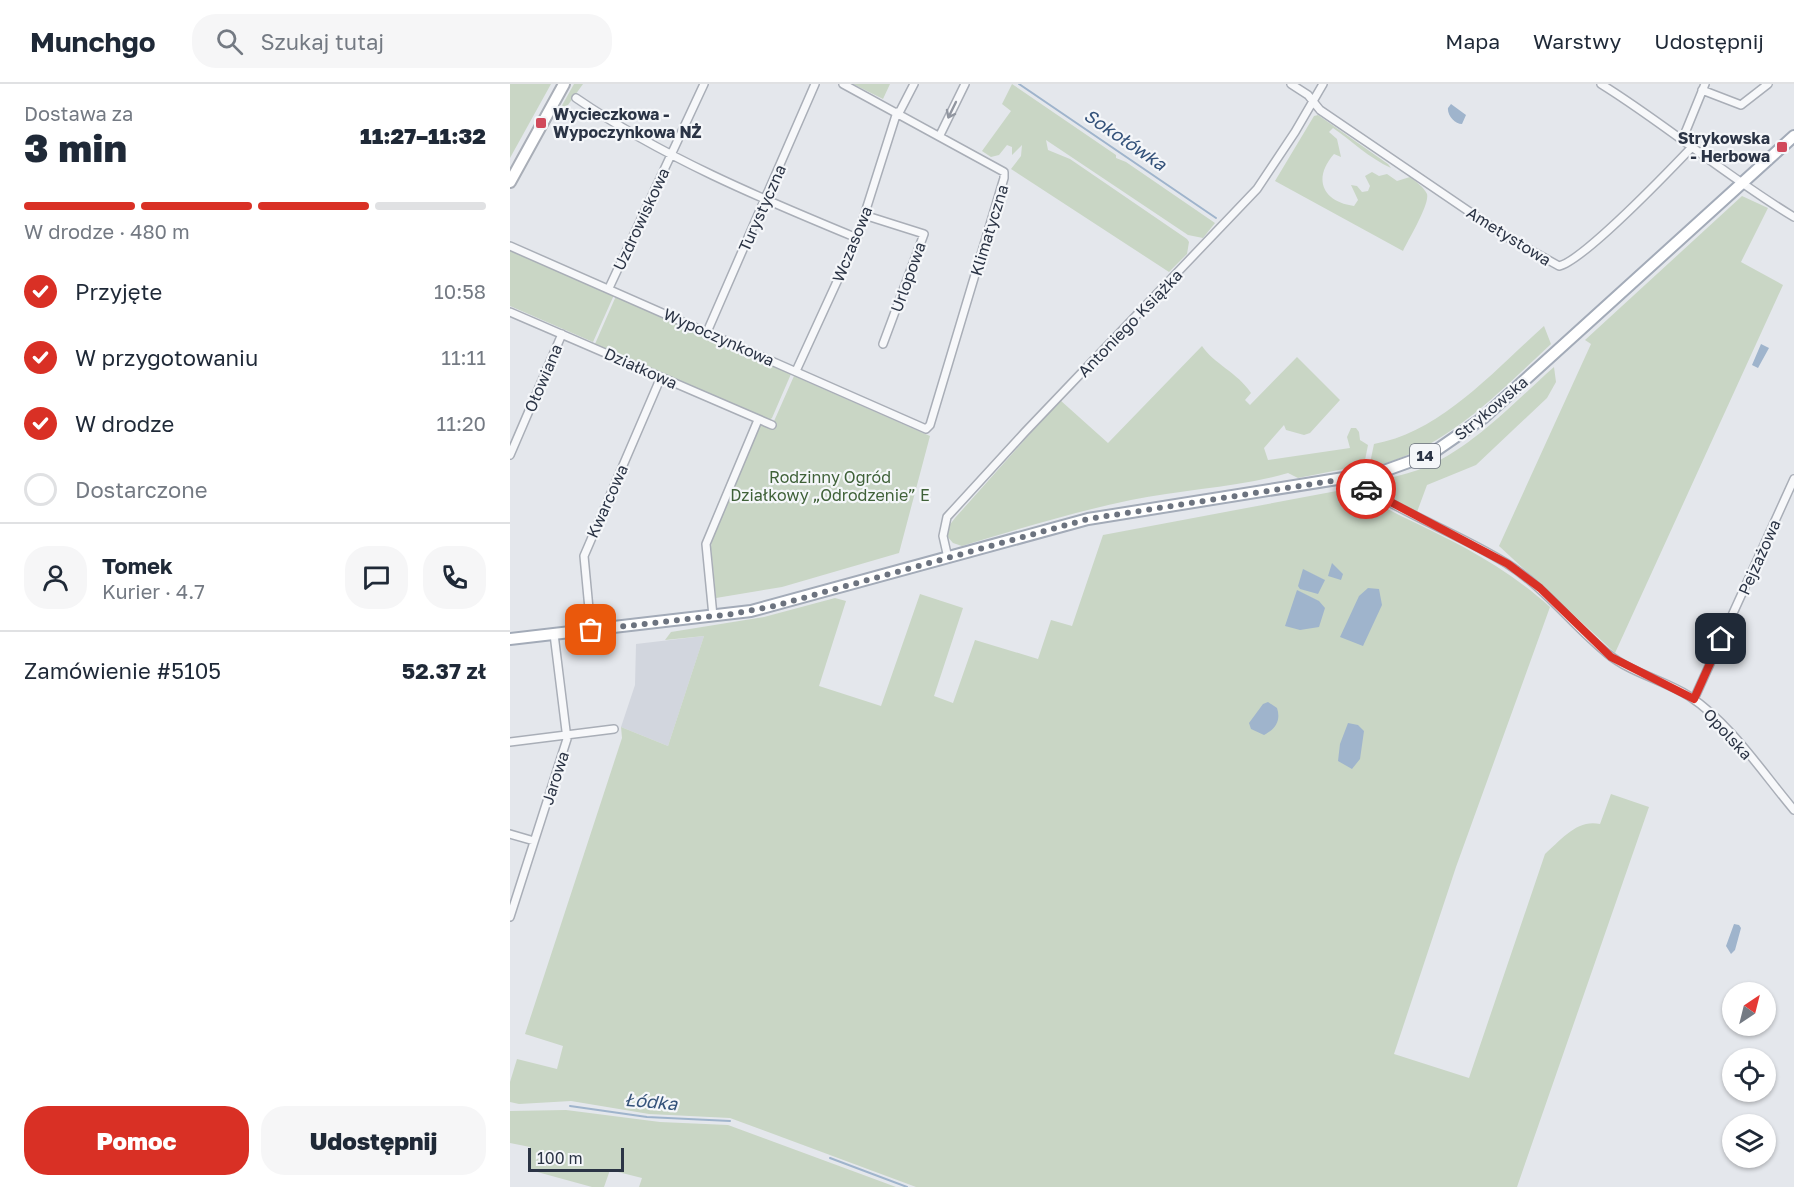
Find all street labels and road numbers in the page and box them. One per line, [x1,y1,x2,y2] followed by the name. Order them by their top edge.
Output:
[734,161,790,255] street label: Turystyczna
[609,165,673,273] street label: Uzdrowiskowa
[966,182,1012,278] street label: Klimatyczna
[1463,202,1555,270] street label: Ametystowa
[828,203,876,285] street label: Wczasowa
[886,239,930,315] street label: Urlopowa
[1073,265,1187,381] street label: Antoniego Książka
[660,304,778,370] street label: Wypoczynkowa
[520,341,566,415] street label: Ołowiana
[601,343,681,393] street label: Działkowa
[1450,372,1532,444] street label: Strykowska
[1410,444,1440,468] road number: 14
[582,461,632,541] street label: Kwarcowa
[1734,516,1784,598] street label: Pejzażowa
[1699,704,1757,764] street label: Opolska
[537,749,573,807] street label: Jarowa

